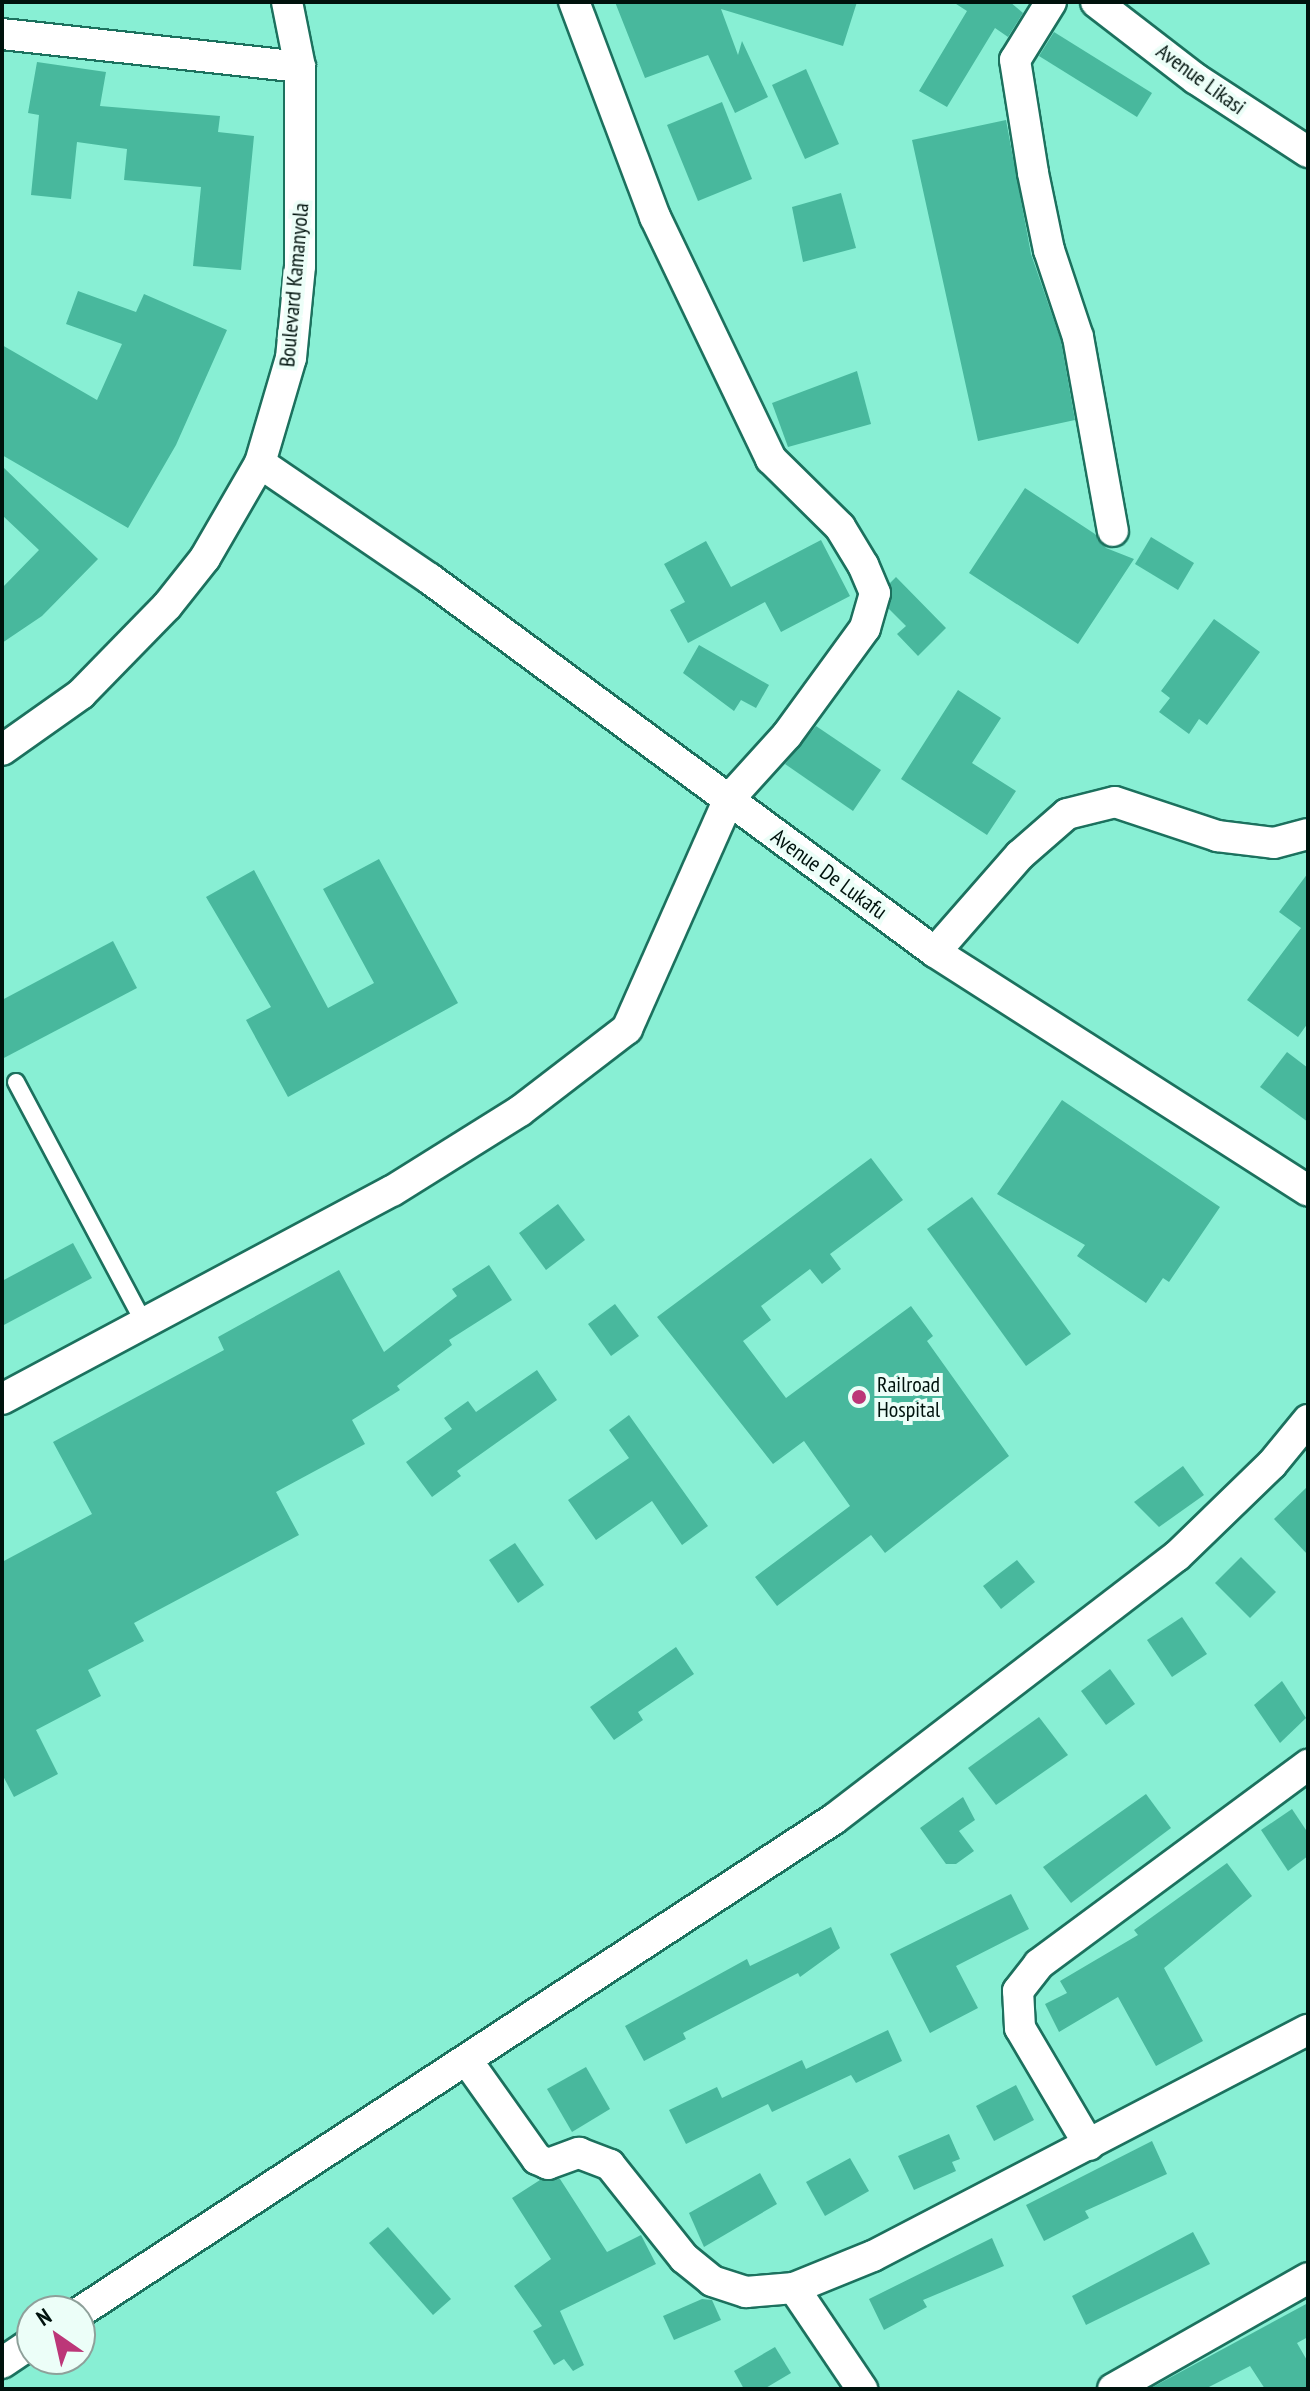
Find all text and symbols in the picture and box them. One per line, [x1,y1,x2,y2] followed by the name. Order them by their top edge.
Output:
[1151,38,1251,120] street label: Avenue Likasi
[274,202,314,368] street label: Boulevard Kamanyola
[766,823,892,925] street label: Avenue De Lukafu
[877,1371,940,1422] place label: Railroad Hospital
[848,1386,870,1408] marker: Railroad Hospital
[16,2295,96,2375] north arrow
[31,2302,56,2332] text: N

